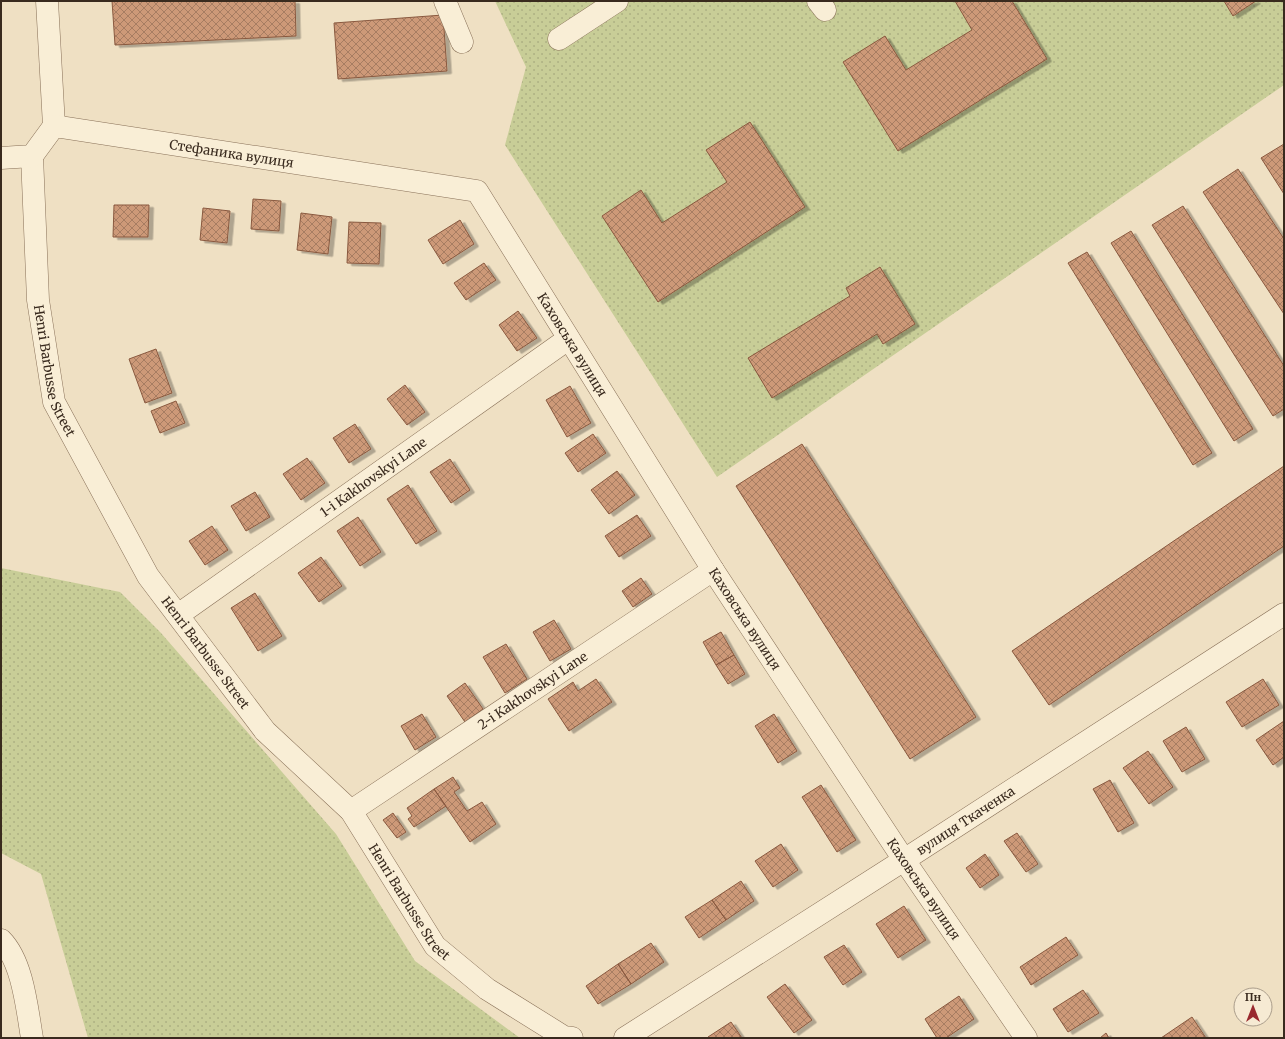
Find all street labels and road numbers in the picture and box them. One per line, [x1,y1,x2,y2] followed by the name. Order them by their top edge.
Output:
[168,136,295,172] street label: Стефаника вулиця
[533,290,611,400] street label: Каховська вулиця
[30,303,79,440] street label: Henri Barbusse Street
[317,434,430,521] street label: 1-i Kakhovskyi Lane
[705,565,785,674] street label: Каховська вулиця
[157,593,253,712] street label: Henri Barbusse Street
[475,648,591,733] street label: 2-i Kakhovskyi Lane
[913,783,1018,859] street label: вулиця Ткаченка
[883,835,964,943] street label: Каховська вулиця
[365,841,453,964] street label: Henri Barbusse Street

